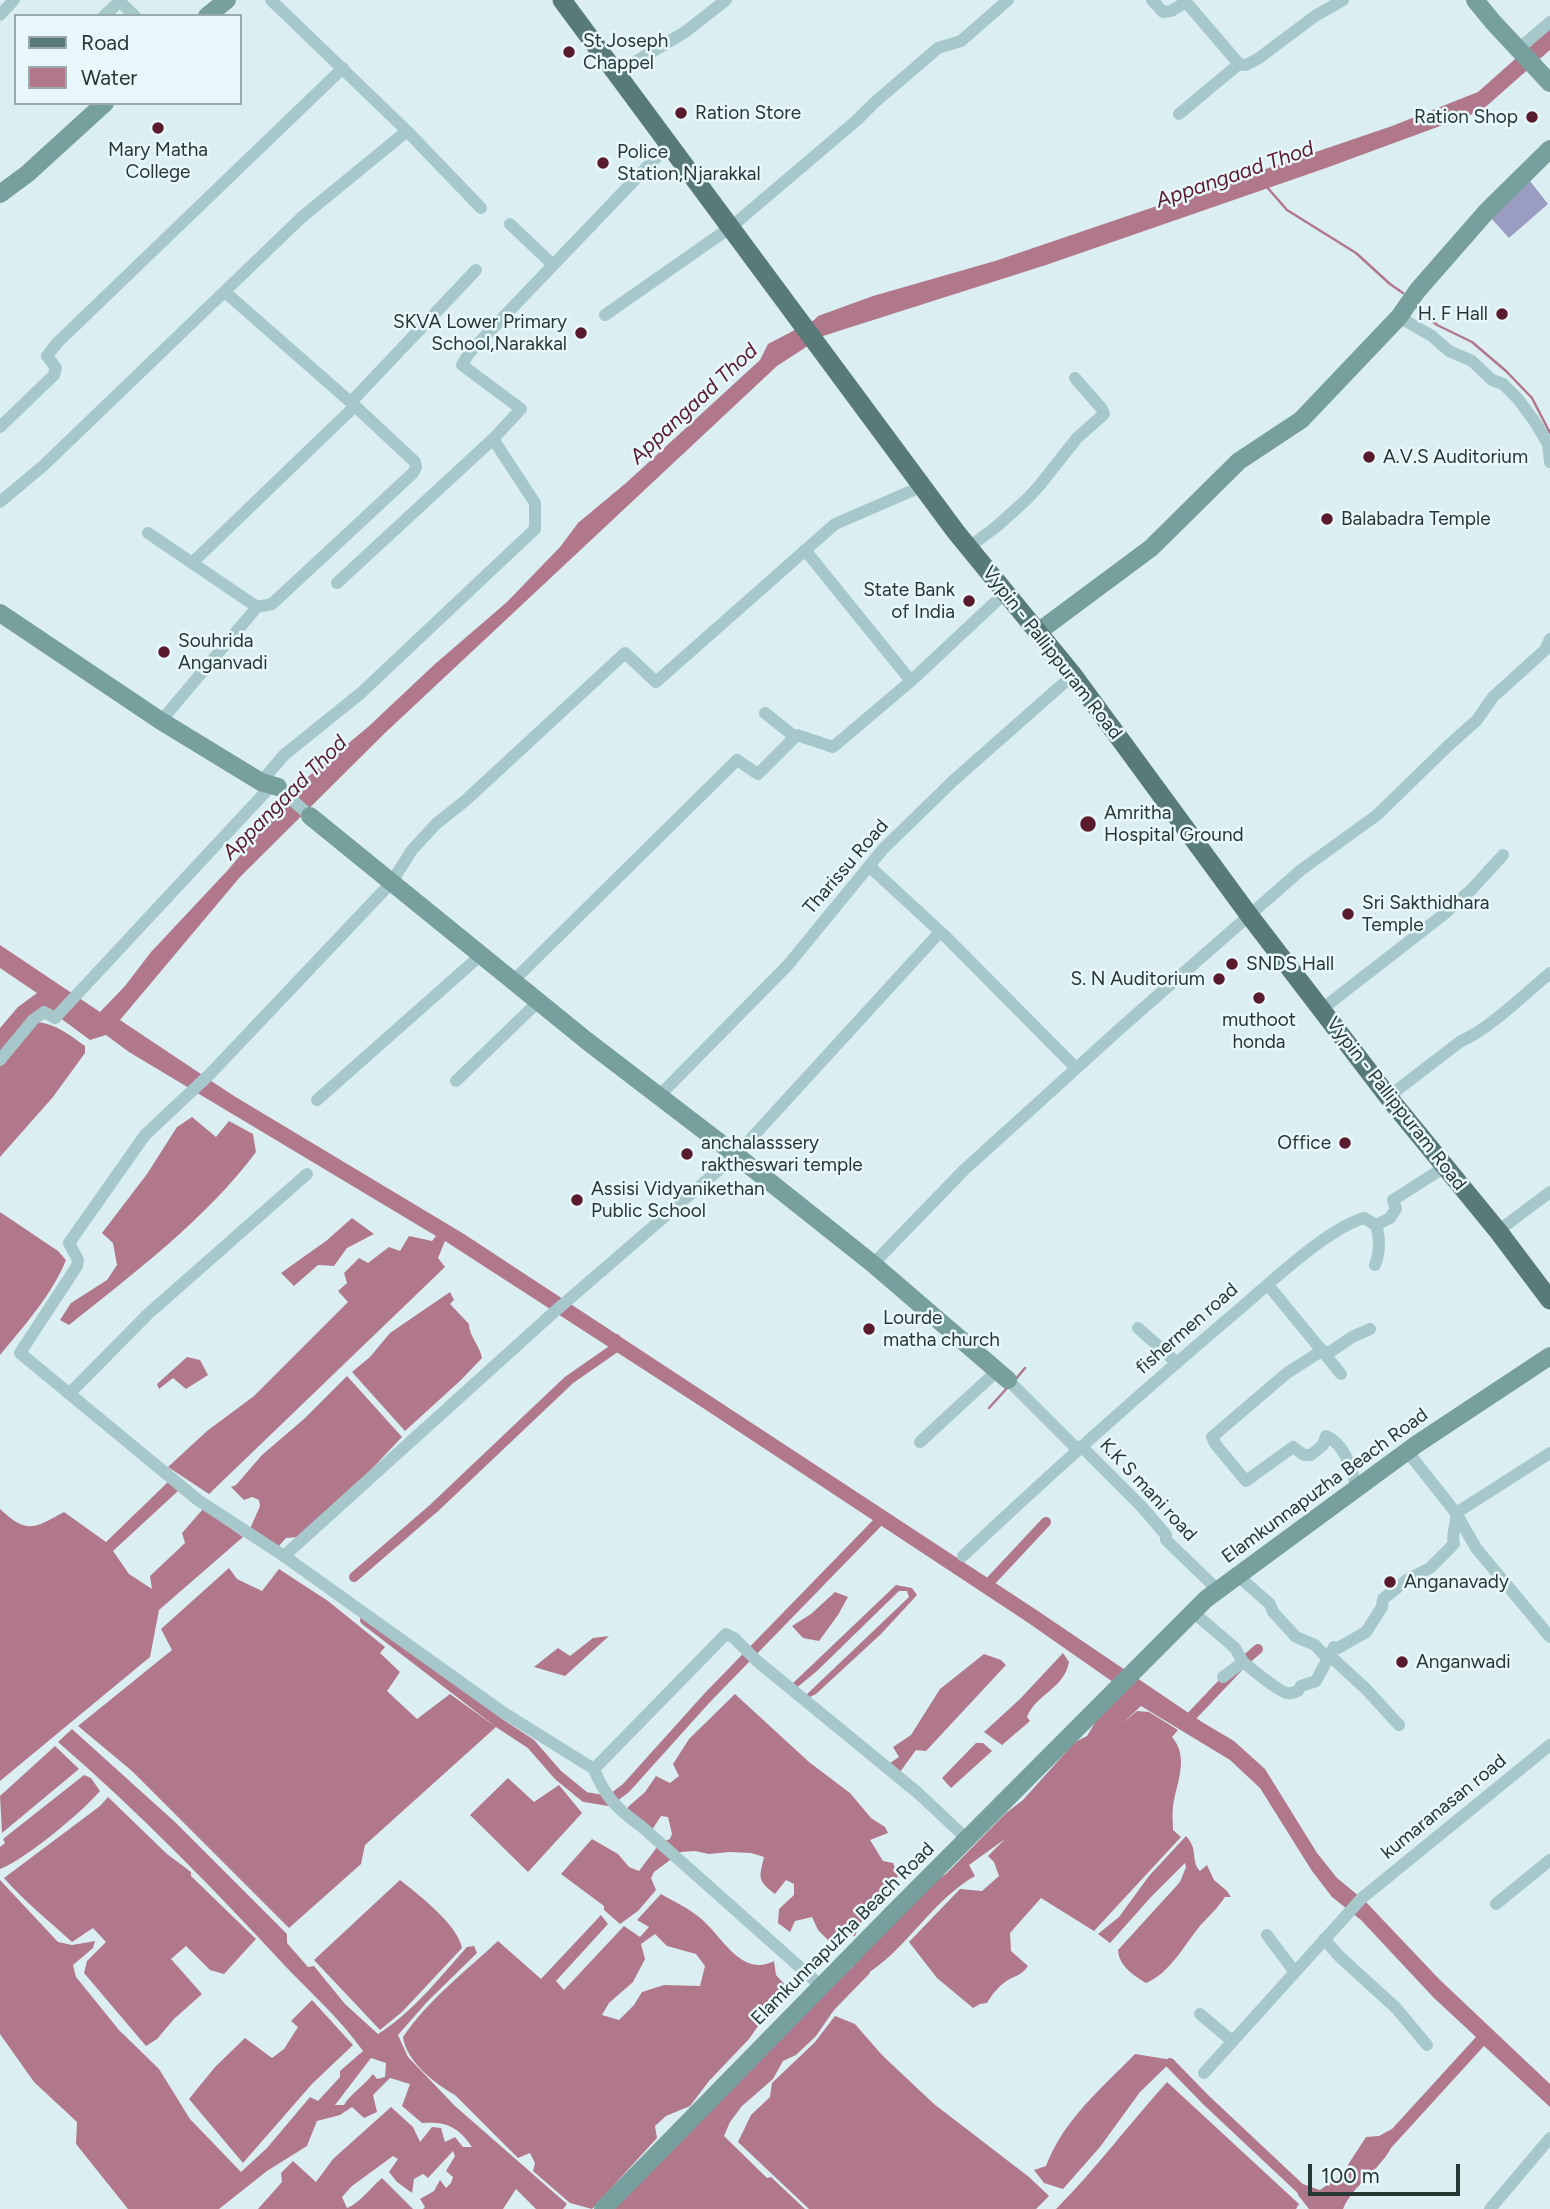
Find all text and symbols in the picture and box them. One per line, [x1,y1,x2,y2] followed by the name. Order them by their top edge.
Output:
[14,14,242,105] legend
[81,30,129,55] text: Road
[583,30,668,74] place label: St Joseph Chappel
[561,44,577,60] marker: St Joseph Chappel
[81,65,137,90] text: Water
[695,102,801,124] place label: Ration Store
[673,105,689,121] marker: Ration Store
[1414,106,1518,128] place label: Ration Shop
[1524,109,1540,125] marker: Ration Shop
[150,120,166,136] marker: Mary Matha College
[1153,136,1317,214] water label: Appangaad Thod
[108,139,208,183] place label: Mary Matha College
[617,141,761,185] place label: Police Station,Njarakkal
[595,155,611,171] marker: Police Station,Njarakkal
[1418,303,1488,325] place label: H. F Hall
[1494,306,1510,322] marker: H. F Hall
[393,311,567,355] place label: SKVA Lower Primary School,Narakkal
[573,325,589,341] marker: SKVA Lower Primary School,Narakkal
[625,338,763,470] water label: Appangaad Thod
[1383,446,1528,468] place label: A.V.S Auditorium
[1361,449,1377,465] marker: A.V.S Auditorium
[1341,508,1491,530] place label: Balabadra Temple
[1319,511,1335,527] marker: Balabadra Temple
[977,562,1127,744] street label: Vypin - Pallippuram Road
[863,579,955,623] place label: State Bank of India
[961,593,977,609] marker: State Bank of India
[178,630,268,674] place label: Souhrida Anganvadi
[156,644,172,660] marker: Souhrida Anganvadi
[218,731,352,865] water label: Appangaad Thod
[1104,802,1244,846] place label: Amritha Hospital Ground
[1078,814,1098,834] marker: Amritha Hospital Ground
[799,815,893,919] street label: Tharissu Road
[1362,892,1489,936] place label: Sri Sakthidhara Temple
[1340,906,1356,922] marker: Sri Sakthidhara Temple
[1246,953,1334,975] place label: SNDS Hall
[1224,956,1240,972] marker: SNDS Hall
[1071,968,1205,990] place label: S. N Auditorium
[1211,971,1227,987] marker: S. N Auditorium
[1251,990,1267,1006] marker: muthoot honda
[1222,1009,1296,1053] place label: muthoot honda
[1321,1013,1471,1195] street label: Vypin - Pallippuram Road
[701,1132,863,1176] place label: anchalasssery raktheswari temple
[1277,1132,1331,1154] place label: Office
[1337,1135,1353,1151] marker: Office
[679,1146,695,1162] marker: anchalasssery raktheswari temple
[591,1178,765,1222] place label: Assisi Vidyanikethan Public School
[569,1192,585,1208] marker: Assisi Vidyanikethan Public School
[1131,1278,1243,1380] street label: fishermen road
[883,1307,1000,1351] place label: Lourde matha church
[861,1321,877,1337] marker: Lourde matha church
[1218,1404,1432,1568] street label: Elamkunnapuzha Beach Road
[1095,1434,1201,1546] street label: K.K S mani road
[1404,1571,1509,1593] place label: Anganavady
[1382,1574,1398,1590] marker: Anganavady
[1416,1651,1511,1673] place label: Anganwadi
[1394,1654,1410,1670] marker: Anganwadi
[1377,1750,1511,1864] street label: kumaranasan road
[747,1838,939,2030] street label: Elamkunnapuzha Beach Road
[1312,2150,1464,2194] scale bar
[1321,2163,1380,2188] text: 100 m

